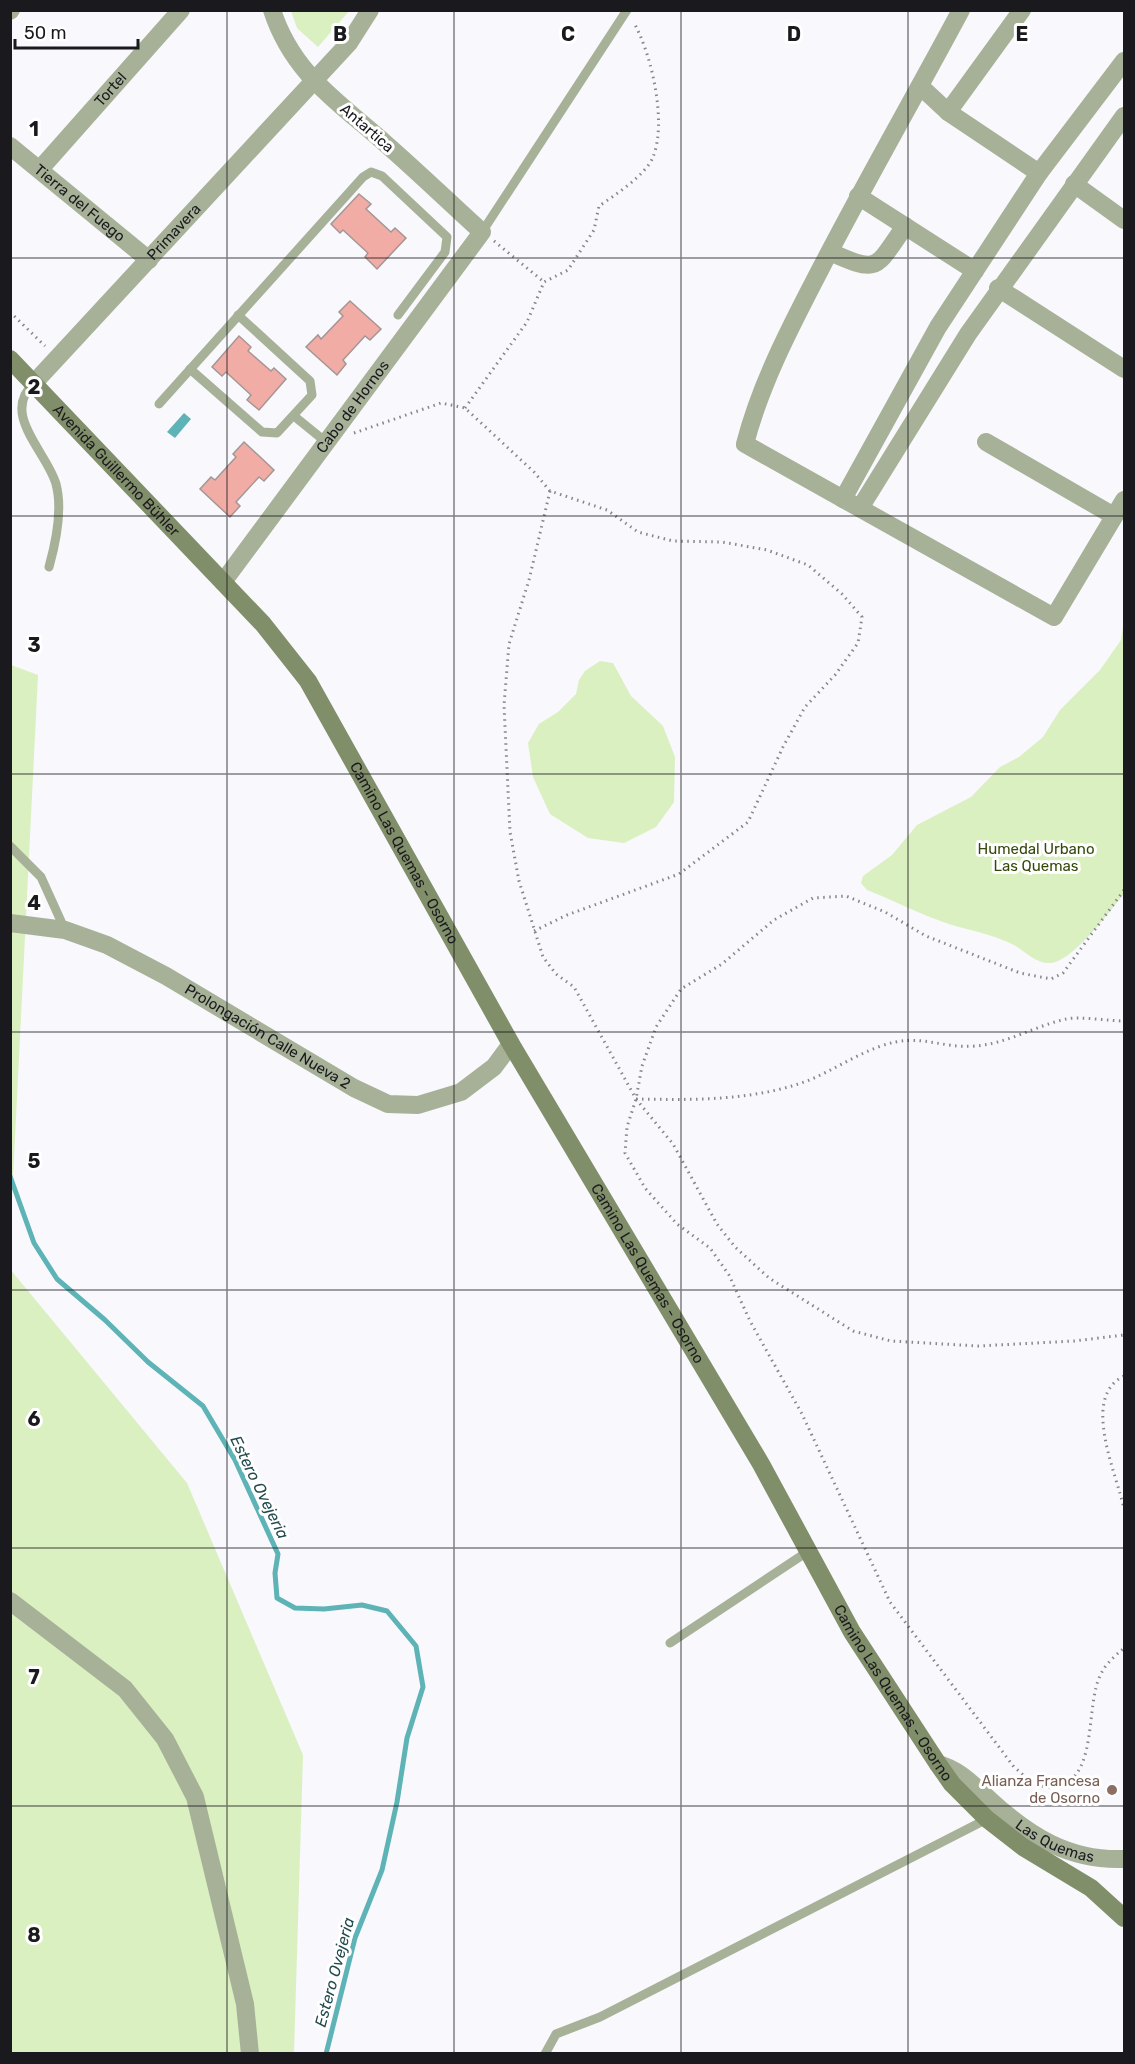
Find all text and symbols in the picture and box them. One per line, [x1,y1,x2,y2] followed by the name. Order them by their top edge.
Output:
[15,12,138,50] scale bar
[24,22,67,44] text: 50 m
[333,22,347,46] text: B
[561,22,575,46] text: C
[787,22,801,46] text: D
[1016,22,1028,46] text: E
[91,69,130,110] street label: Tortel
[337,100,397,156] street label: Antartica
[29,117,39,141] text: 1
[30,161,129,246] street label: Tierra del Fuego
[143,200,205,264] street label: Primavera
[312,357,393,457] street label: Cabo de Hornos
[28,375,41,399] text: 2
[49,401,184,540] street label: Avenida Guillermo Bühler
[27,633,41,657] text: 3
[346,759,462,947] street label: Camino Las Quemas - Osorno
[977,840,1095,875] park label: Humedal Urbano Las Quemas
[27,891,41,915] text: 4
[181,980,354,1093] street label: Prolongación Calle Nueva 2
[28,1149,41,1173] text: 5
[587,1180,708,1367] street label: Camino Las Quemas - Osorno
[27,1407,41,1431] text: 6
[226,1432,293,1542] water label: Estero Ovejeria
[830,1602,956,1785] street label: Camino Las Quemas - Osorno
[28,1665,40,1689] text: 7
[982,1772,1100,1807] place label: Alianza Francesa de Osorno
[1105,1783,1119,1797] marker: Alianza Francesa de Osorno
[1012,1816,1096,1866] street label: Las Quemas
[311,1915,358,2029] water label: Estero Ovejeria
[27,1923,41,1947] text: 8

